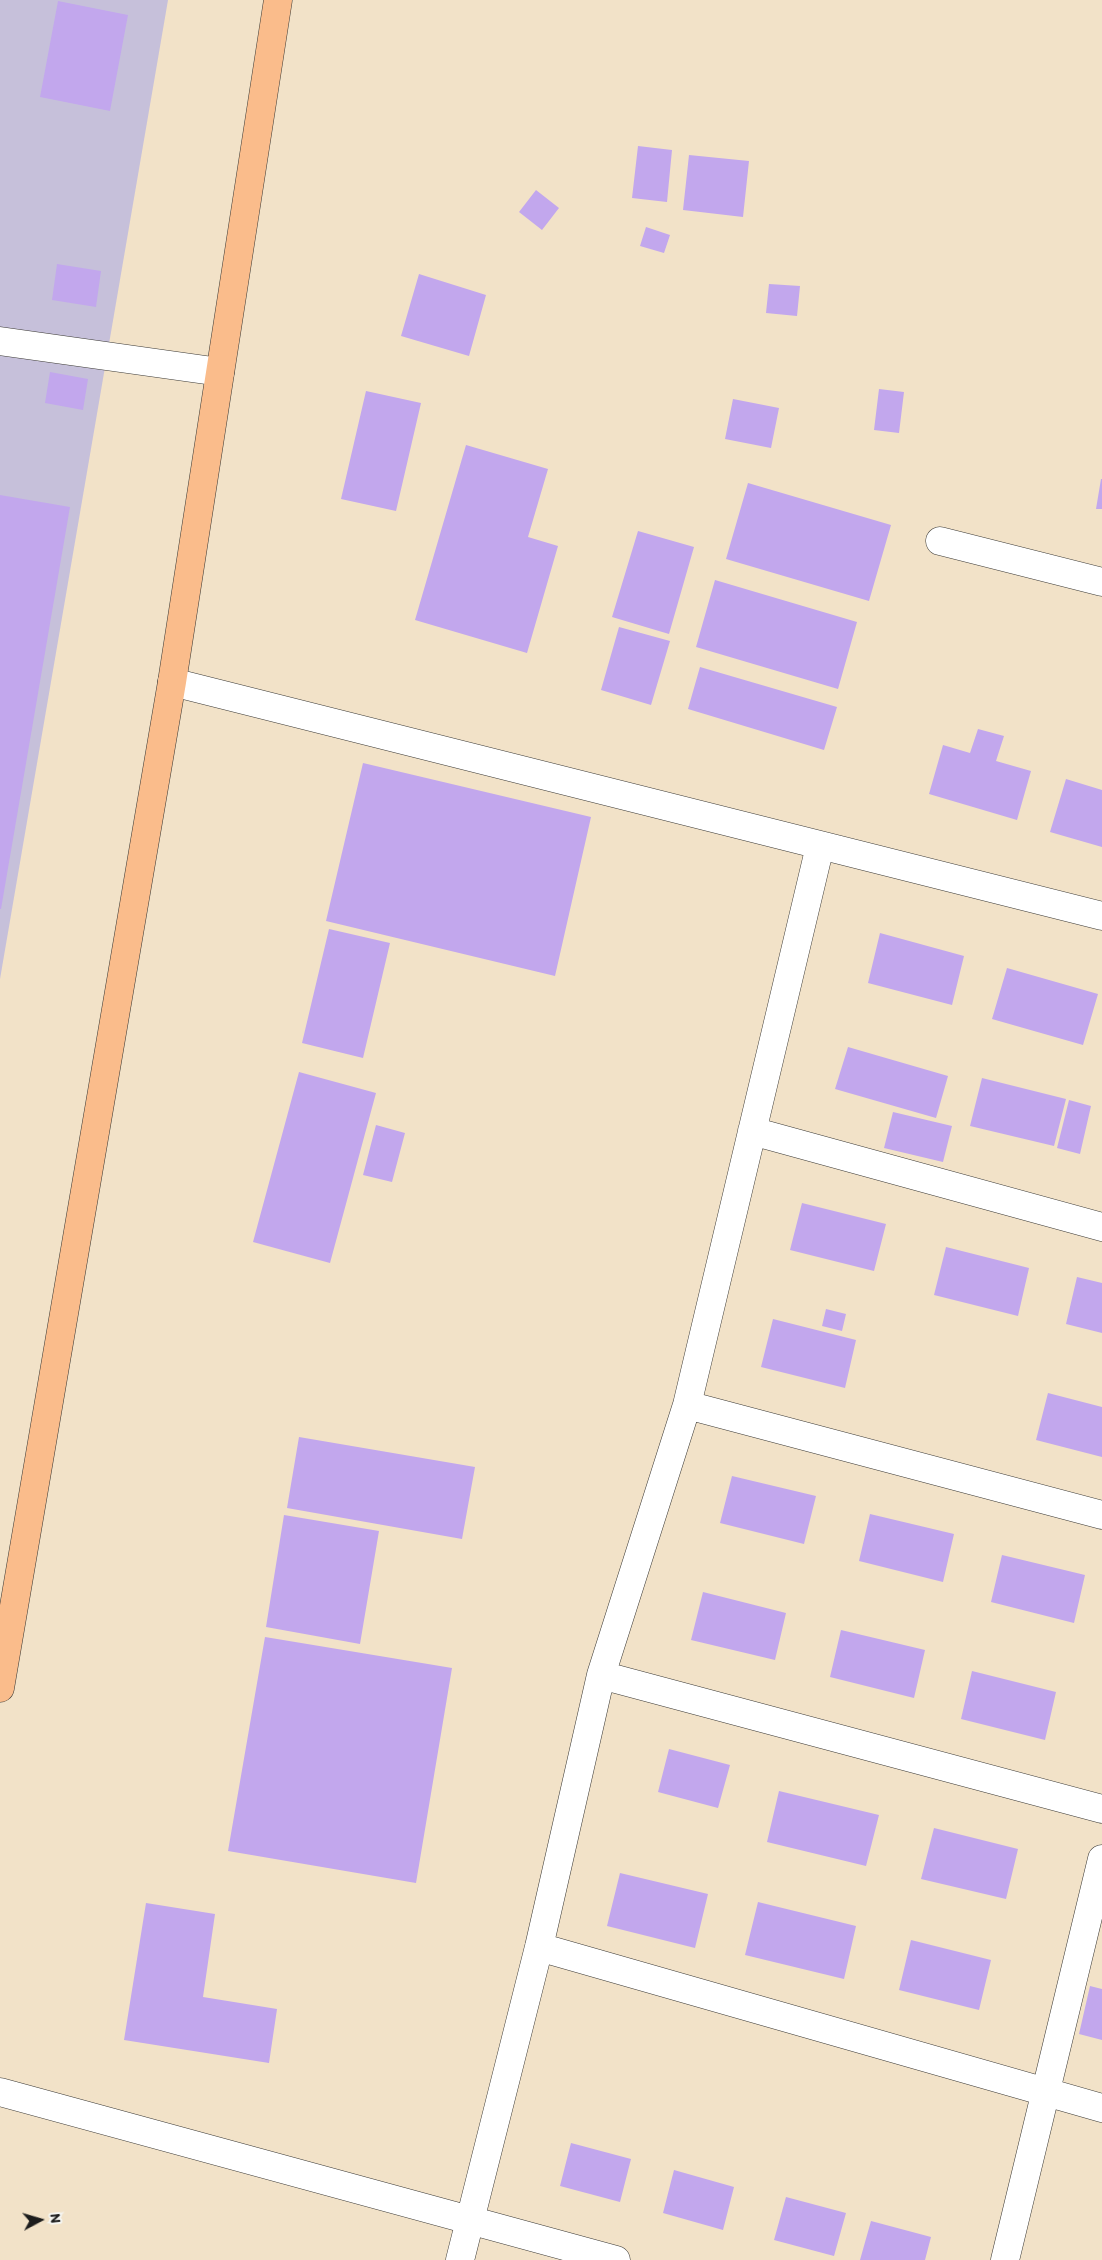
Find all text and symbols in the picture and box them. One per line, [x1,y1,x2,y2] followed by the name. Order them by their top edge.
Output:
[15,2195,65,2245] north arrow
[46,2213,64,2224] text: N

